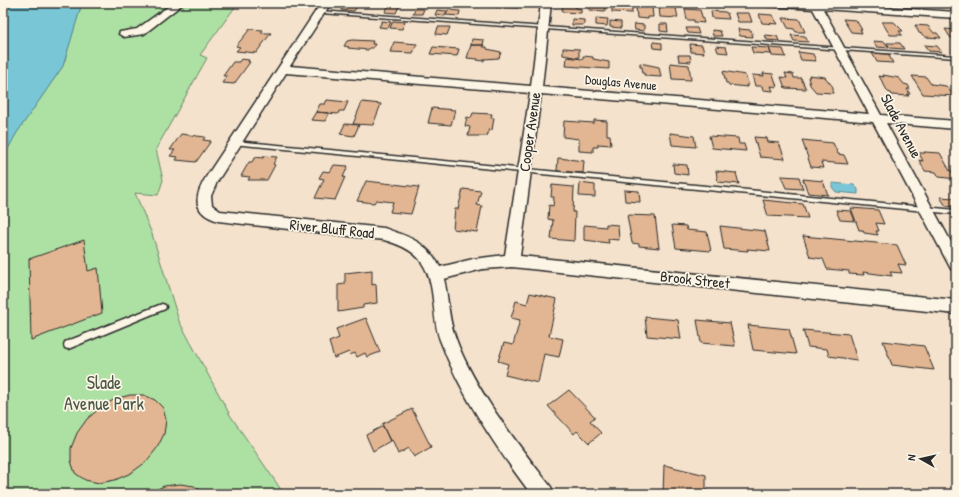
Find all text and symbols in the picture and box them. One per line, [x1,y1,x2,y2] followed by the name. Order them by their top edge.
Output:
[584,70,658,94] street label: Douglas Avenue
[876,90,927,162] street label: Slade Avenue
[514,91,545,173] street label: Cooper Avenue
[289,214,375,243] street label: River Bluff Road
[659,265,732,294] street label: Brook Street
[64,370,144,416] park label: Slade Avenue Park
[901,439,941,479] north arrow
[904,454,918,461] text: N

